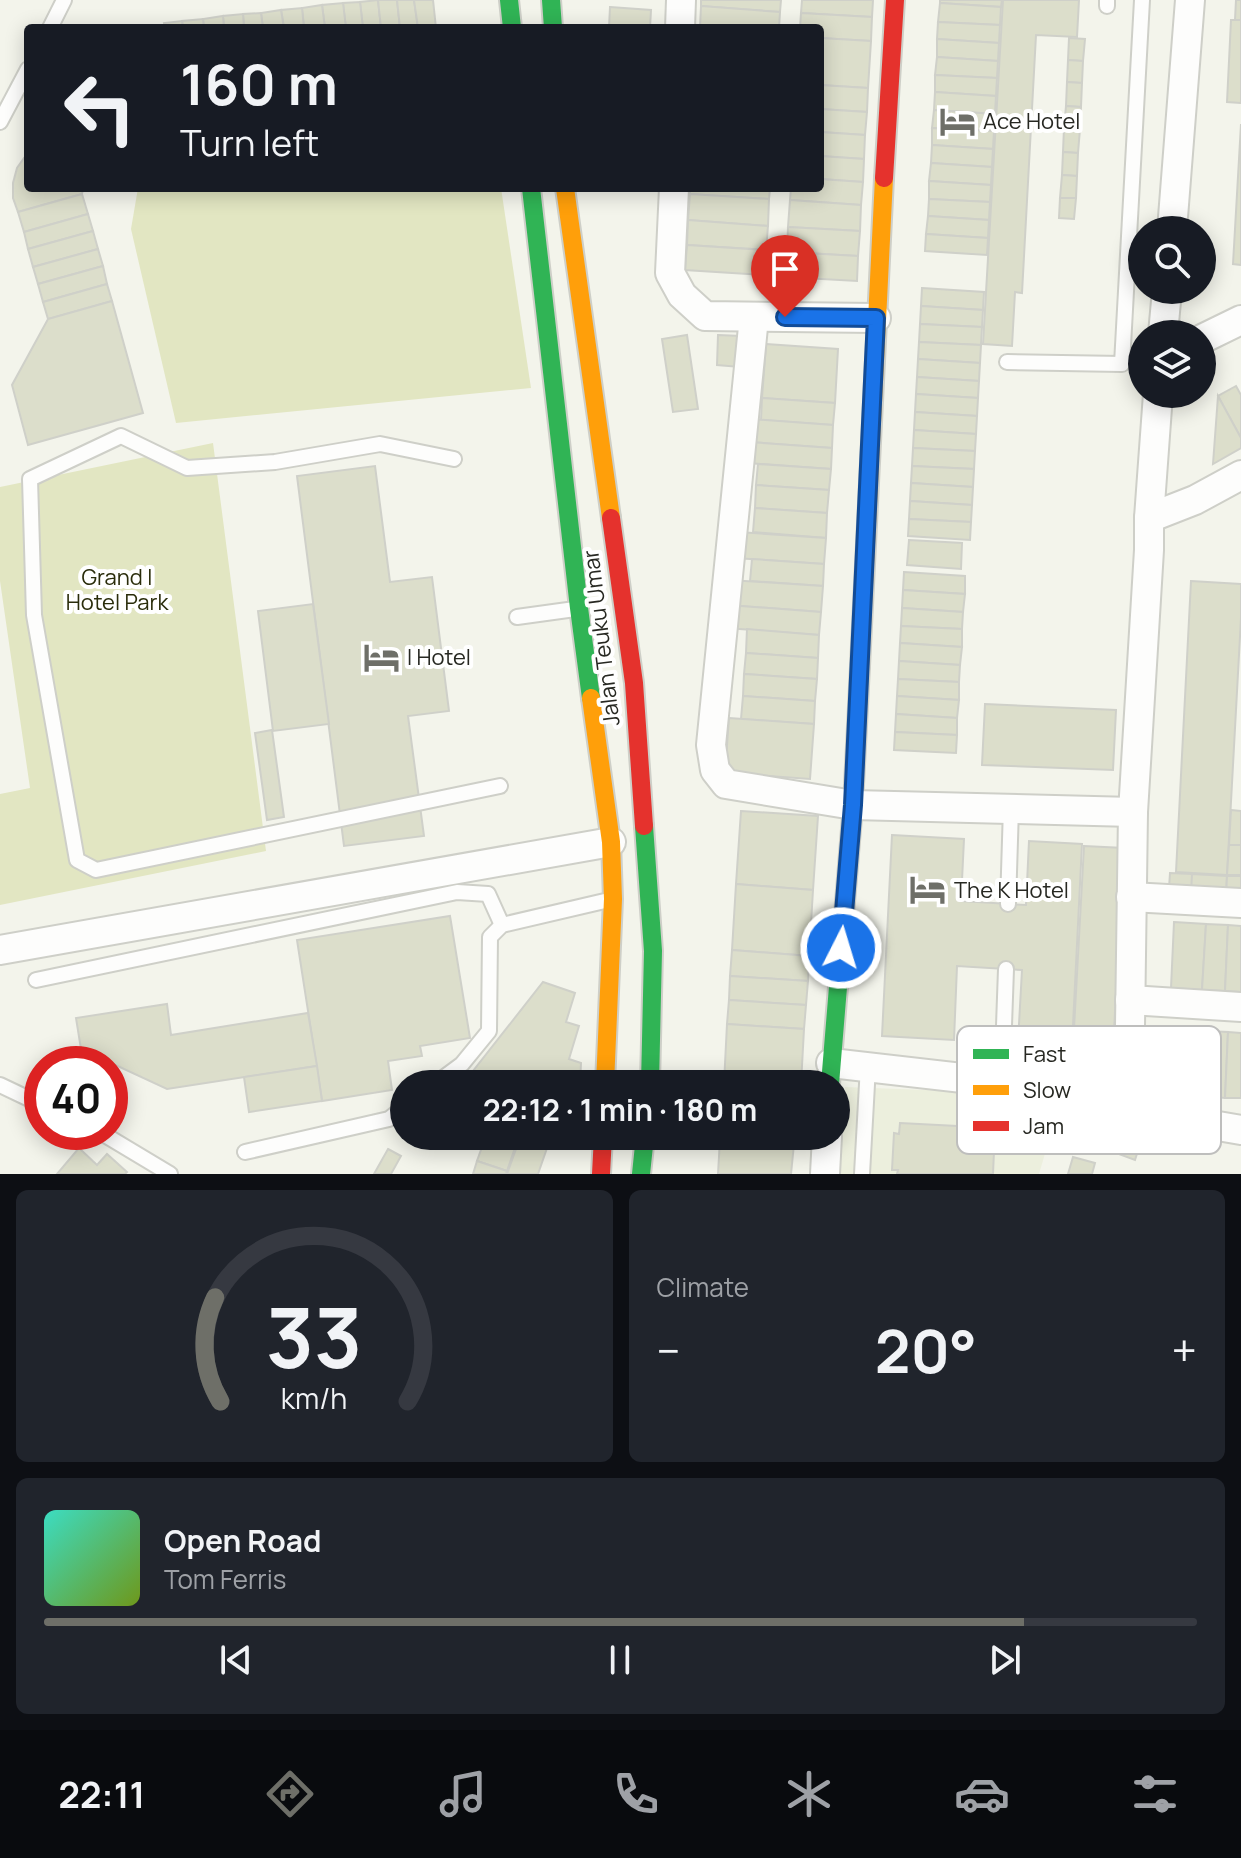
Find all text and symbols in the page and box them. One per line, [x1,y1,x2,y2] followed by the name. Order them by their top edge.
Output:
[180,45,338,122] text: 160 m
[48,56,152,160] icon: left
[938,102,976,140] hotel icon: Ace Hotel
[983,106,1080,136] place label: Ace Hotel
[180,118,319,167] text: Turn left
[1128,216,1216,408] map controls
[1128,216,1216,304] button: search
[751,235,819,317] pin
[763,247,807,291] icon: arrive
[1128,320,1216,408] button: layers
[575,548,627,728] street label: Jalan Teuku Umar
[66,562,169,617] park label: Grand I Hotel Park
[362,638,400,676] hotel icon: I Hotel
[407,642,471,672] place label: I Hotel
[909,871,947,909] hotel icon: The K Hotel
[954,875,1069,905] place label: The K Hotel
[799,906,883,990] position arrow
[957,1026,1221,1154] legend
[1023,1039,1066,1069] text: Fast
[24,1046,128,1150] speed limit sign: 40
[1023,1075,1071,1105] text: Slow
[483,1089,757,1130] text: 22:12 · 1 min · 180 m
[1023,1111,1064,1141] text: Jam
[657,1269,749,1305] text: Climate
[266,1279,363,1393] text: 33
[875,1309,977,1391] text: 20°
[657,1320,680,1380] text: −
[1172,1320,1197,1380] text: +
[281,1379,347,1418] text: km/h
[164,1520,321,1561] text: Open Road
[164,1561,286,1597] text: Tom Ferris
[214,1638,258,1682] icon: previous
[598,1638,642,1682] icon: pause
[983,1638,1027,1682] icon: next
[262,1766,318,1822] icon: directions
[435,1766,491,1822] icon: music
[608,1766,664,1822] icon: phone
[781,1766,837,1822] icon: climate
[954,1766,1010,1822] icon: car
[1127,1766,1183,1822] icon: filters
[58,1770,145,1819] text: 22:11

